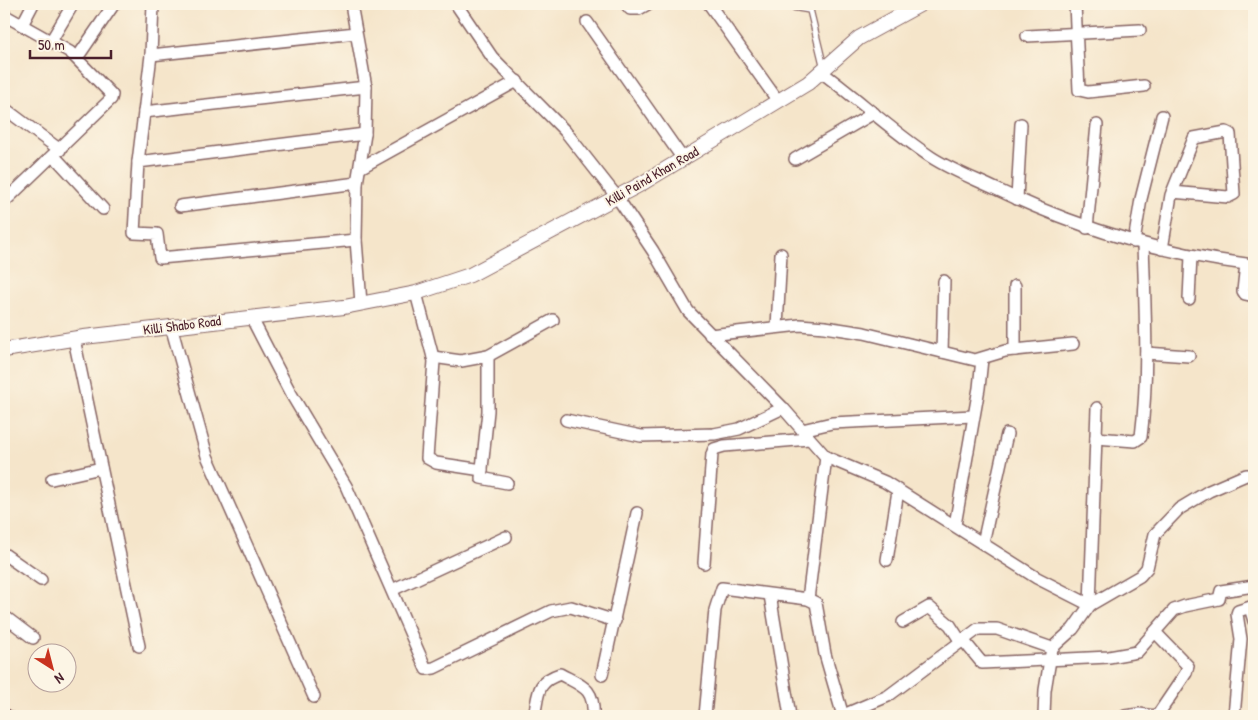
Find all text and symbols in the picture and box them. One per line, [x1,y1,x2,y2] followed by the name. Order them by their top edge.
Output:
[30,28,111,60] scale bar
[38,34,65,55] text: 50 m
[602,141,702,210] street label: Killi Paind Khan Road
[142,310,222,339] street label: Killi Shabo Road
[28,642,78,692] north arrow
[51,669,69,689] text: N

